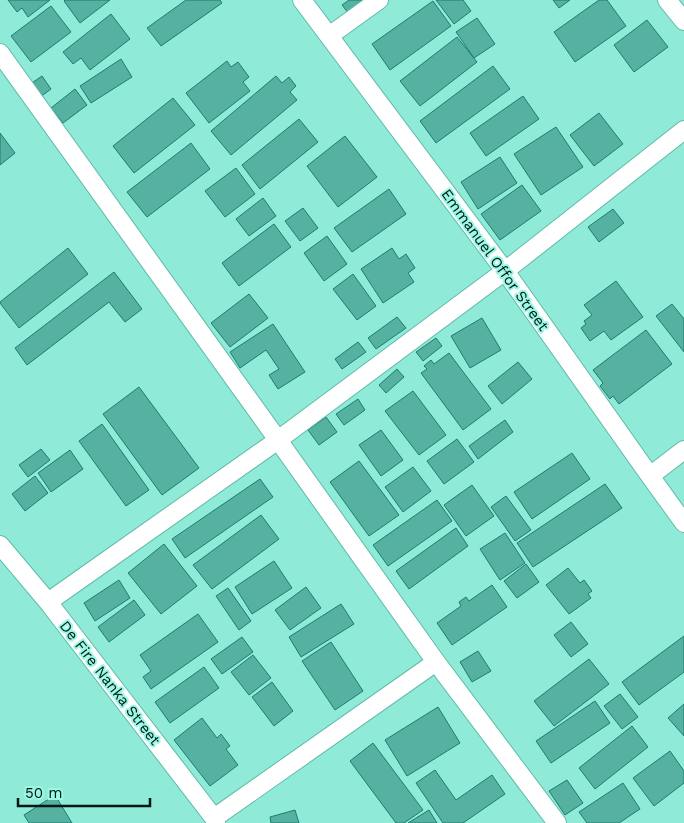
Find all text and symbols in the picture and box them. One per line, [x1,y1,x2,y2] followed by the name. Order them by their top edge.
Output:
[437,186,553,335] street label: Emmanuel Offor Street
[56,617,165,749] street label: De Fire Nanka Street
[18,776,150,808] scale bar
[25,784,62,802] text: 50 m

